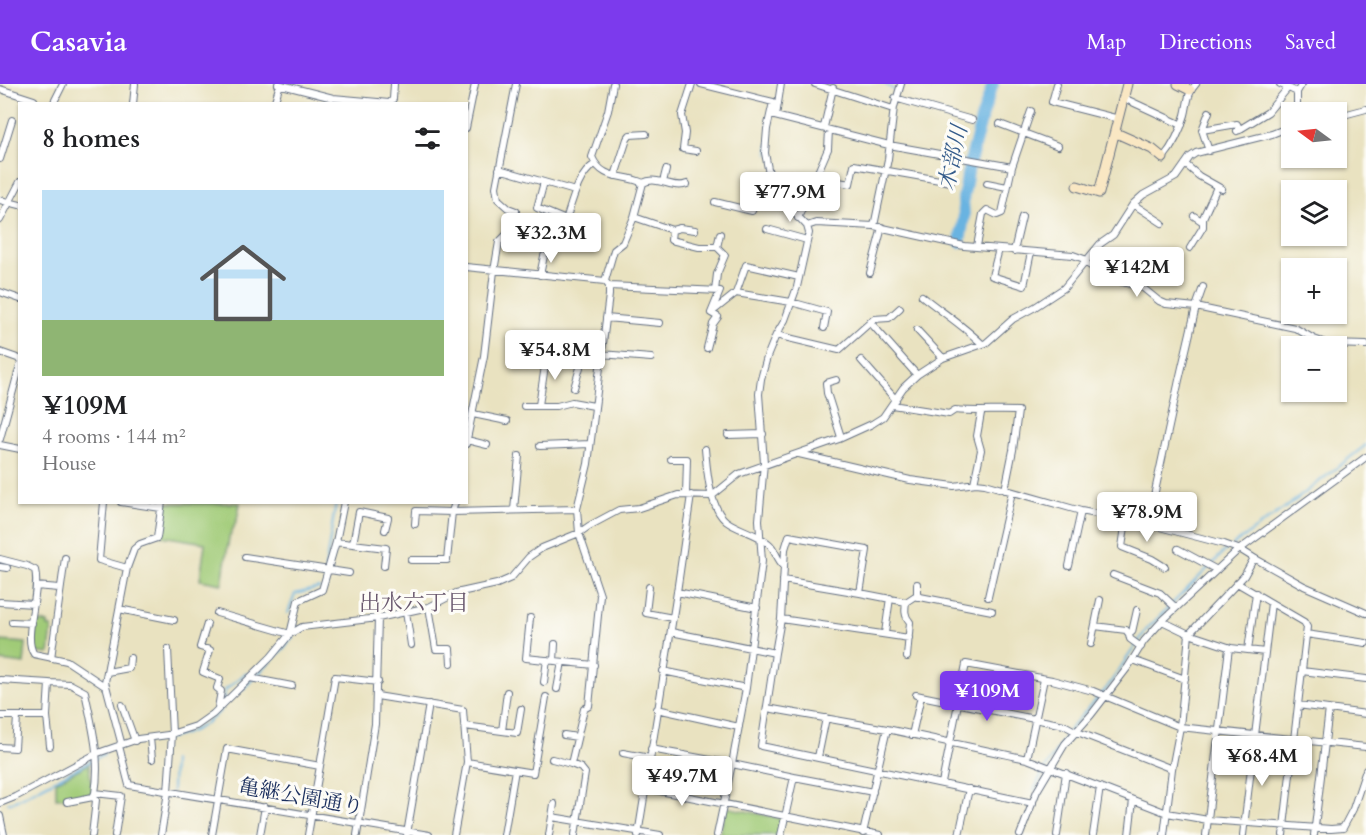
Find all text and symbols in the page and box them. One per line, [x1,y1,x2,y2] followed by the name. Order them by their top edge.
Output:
[30,23,127,61] text: Casavia
[1086,28,1126,57] text: Map
[1159,28,1252,57] text: Directions
[1285,28,1336,57] text: Saved
[1281,102,1347,168] north arrow
[1281,102,1347,402] map controls
[42,121,140,156] text: 8 homes
[931,121,975,193] water label: 木部川
[411,122,444,155] icon: filters
[741,172,839,223] pin: ¥77.9M
[754,178,826,205] text: ¥77.9M
[1281,180,1347,246] button: layers
[502,213,600,264] pin: ¥32.3M
[515,219,587,246] text: ¥32.3M
[189,229,297,337] icon: home
[1095,247,1179,298] pin: ¥142M
[1104,253,1170,280] text: ¥142M
[1281,258,1347,324] button: +
[506,330,604,381] pin: ¥54.8M
[519,336,591,363] text: ¥54.8M
[1281,336,1347,402] button: −
[42,388,128,423] text: ¥109M
[42,423,186,450] text: 4 rooms · 144 m²
[42,450,96,477] text: House
[1098,492,1196,543] pin: ¥78.9M
[1111,498,1183,525] text: ¥78.9M
[359,588,469,618] district label: 出水六丁目
[945,671,1029,722] pin: ¥109M
[954,677,1020,704] text: ¥109M
[1213,736,1311,787] pin: ¥68.4M
[1226,742,1298,769] text: ¥68.4M
[633,756,731,807] pin: ¥49.7M
[646,762,718,789] text: ¥49.7M
[236,772,366,822] street label: 亀継公園通り

